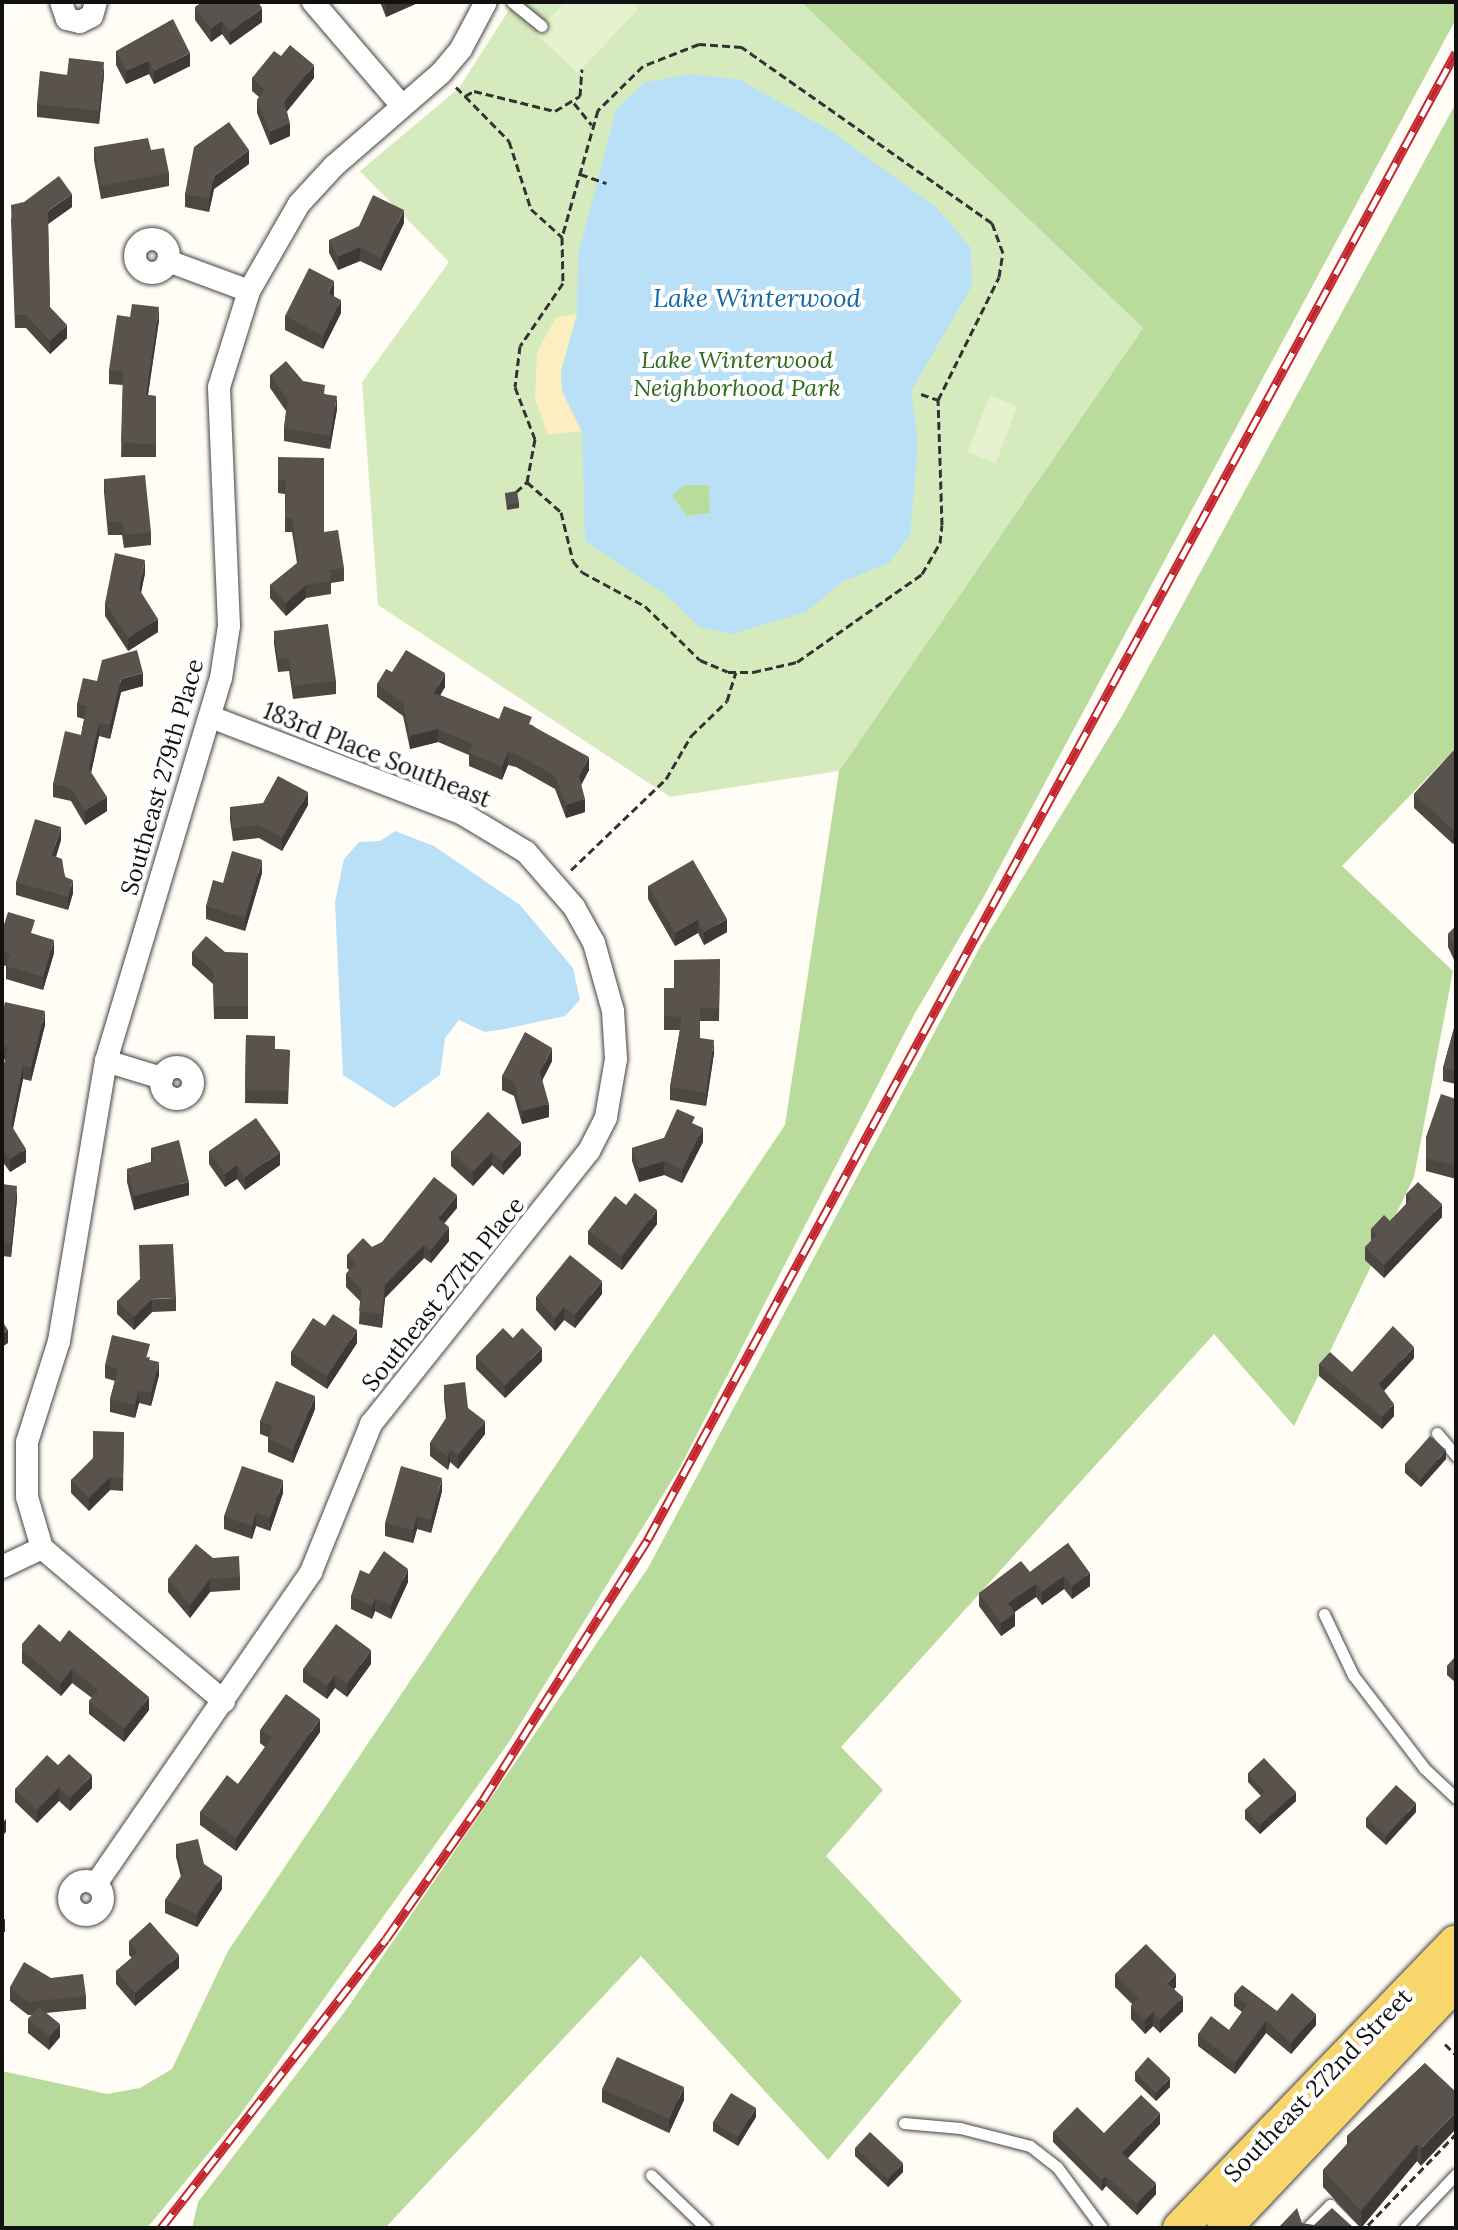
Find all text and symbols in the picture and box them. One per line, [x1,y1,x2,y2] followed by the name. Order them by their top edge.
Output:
[653,282,861,314] water label: Lake Winterwood
[633,346,841,402] park label: Lake Winterwood Neighborhood Park
[114,656,210,898] street label: Southeast 279th Place
[259,696,495,814] street label: 183rd Place Southeast
[356,1191,530,1397] street label: Southeast 277th Place
[1218,1982,1418,2188] street label: Southeast 272nd Street

